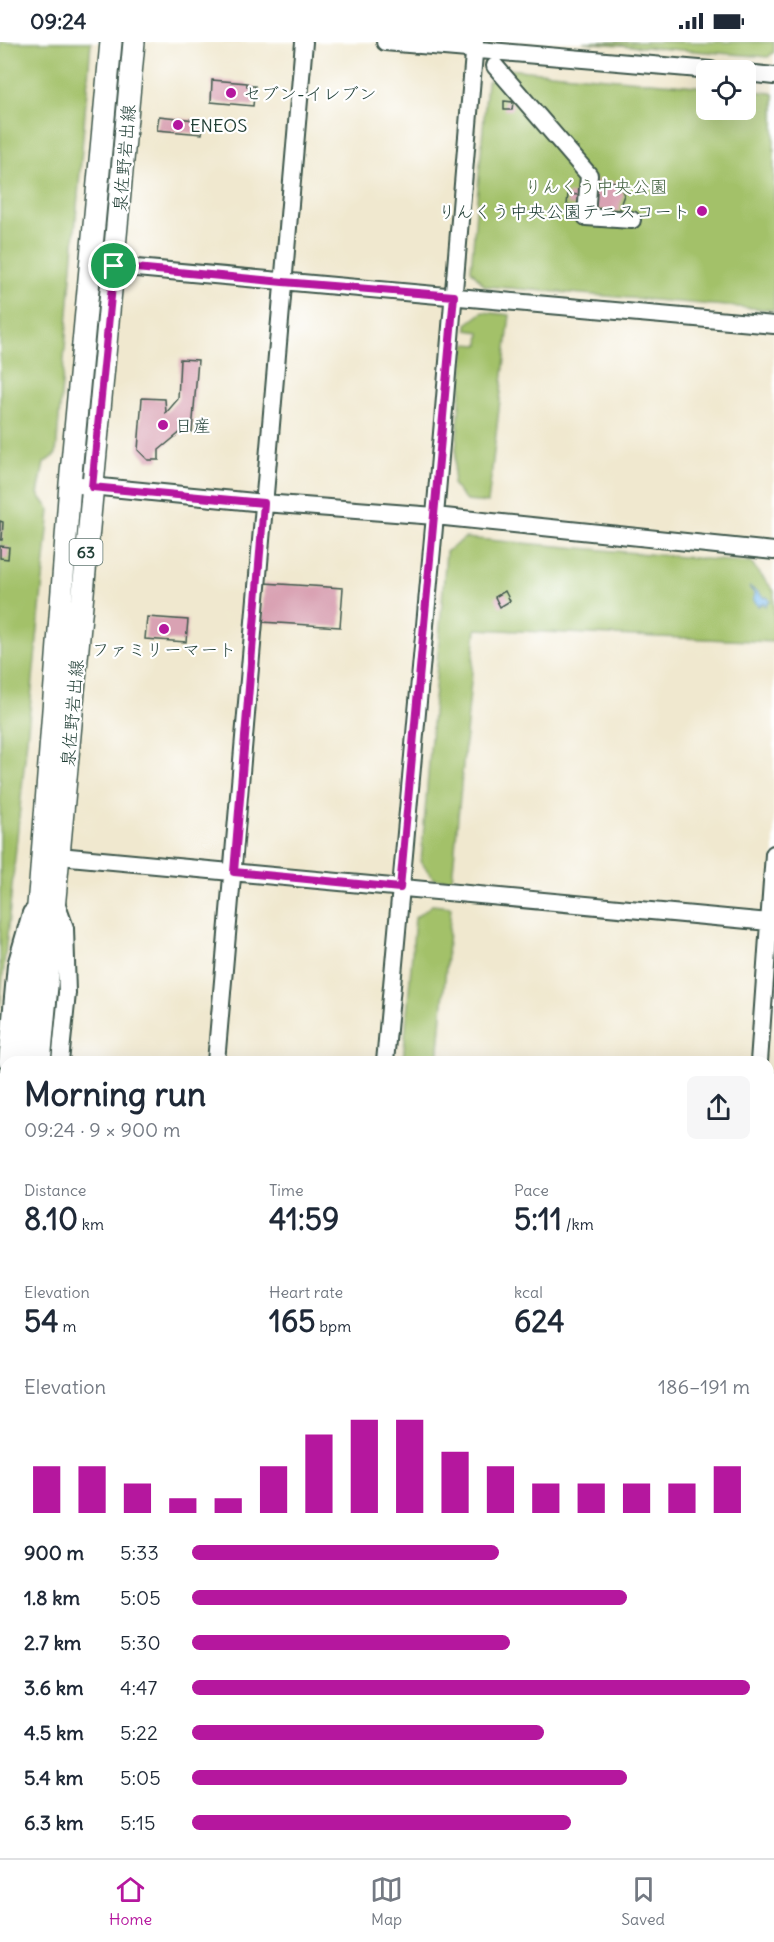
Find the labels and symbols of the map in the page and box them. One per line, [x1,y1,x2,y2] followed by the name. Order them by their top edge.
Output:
[243,82,377,105] place label: セブン-イレブン
[224,86,238,100] marker: セブン-イレブン
[108,103,140,213] street label: 泉佐野岩出線
[190,114,247,137] place label: ENEOS
[171,118,185,132] marker: ENEOS
[524,175,668,198] park label: りんくう中央公園
[438,200,690,223] place label: りんくう中央公園テニスコート
[695,204,709,218] marker: りんくう中央公園テニスコート
[88,240,139,291] pin
[175,414,211,437] place label: 日産
[156,418,170,432] marker: 日産
[70,539,103,565] road number: 63
[157,622,171,636] marker: ファミリーマート
[92,638,236,661] place label: ファミリーマート
[56,658,88,768] street label: 泉佐野岩出線

